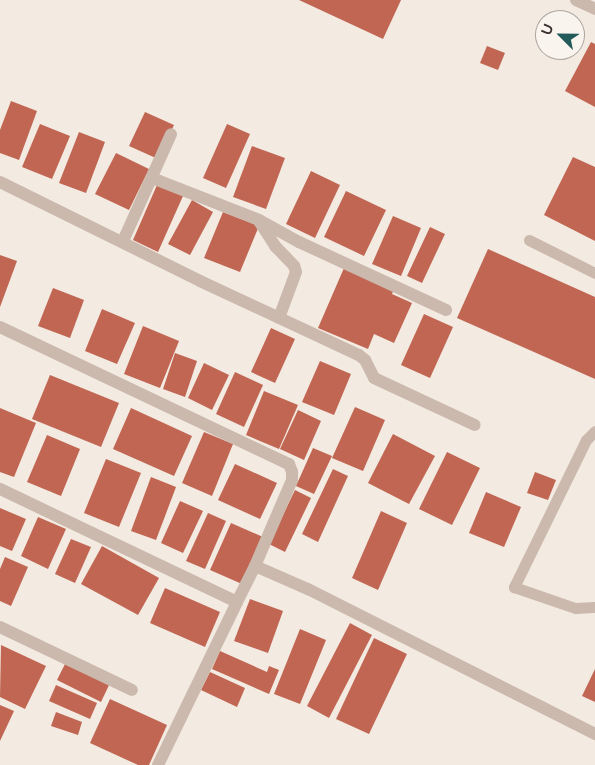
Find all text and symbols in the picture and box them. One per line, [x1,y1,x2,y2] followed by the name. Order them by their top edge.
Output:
[535,10,585,60] north arrow
[538,22,557,37] text: U

